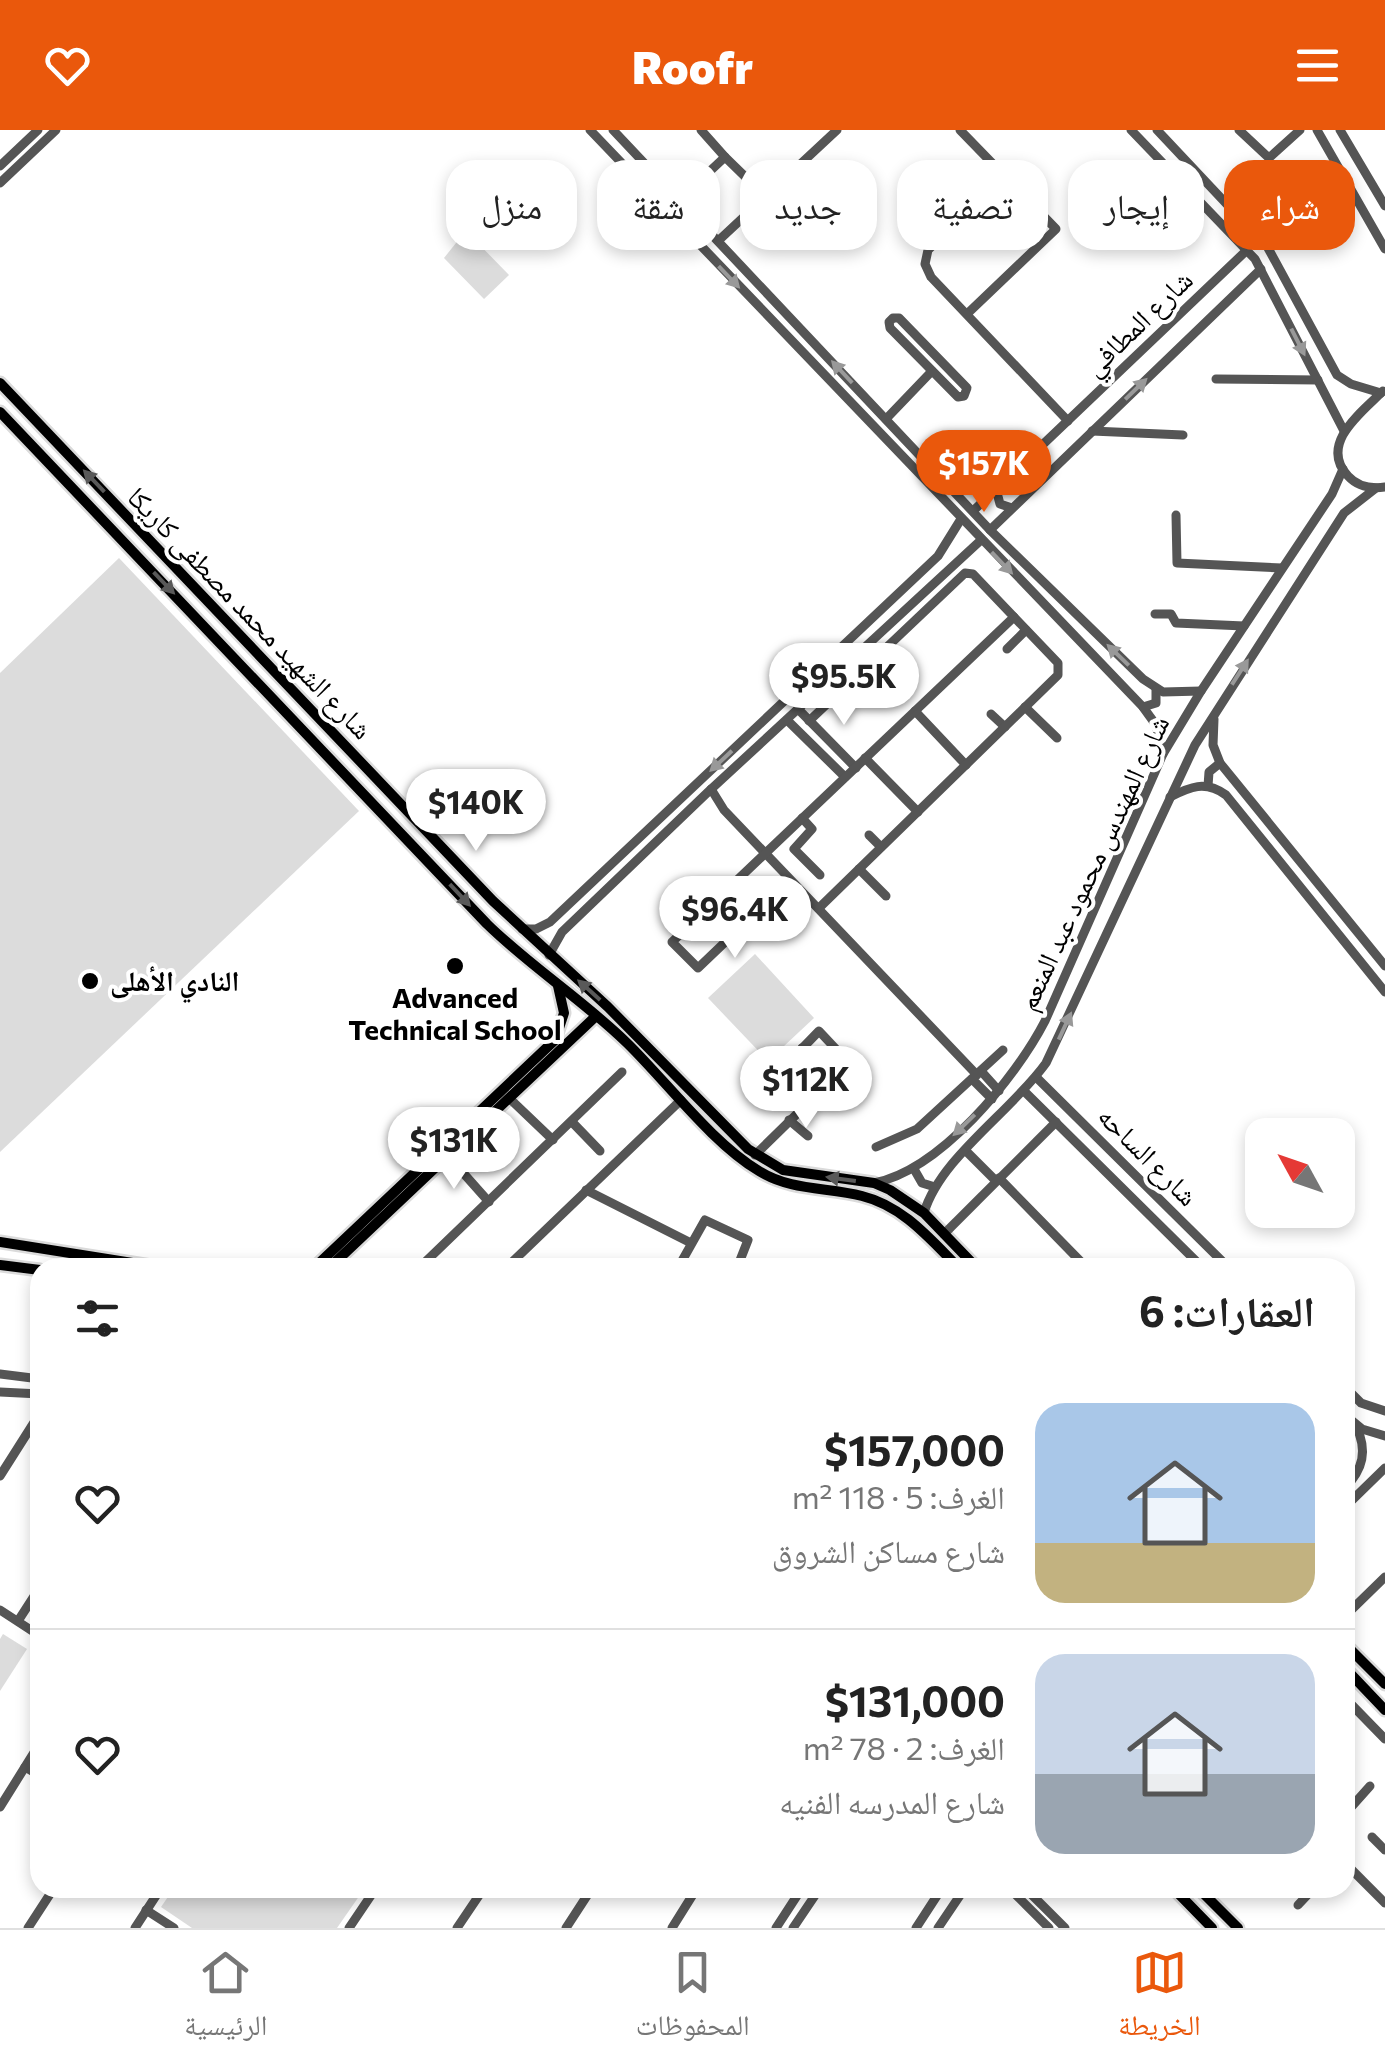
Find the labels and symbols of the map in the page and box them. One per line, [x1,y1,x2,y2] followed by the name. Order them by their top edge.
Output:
[1076,262,1204,388] street label: شارع المطافي
[717,264,740,288] one-way arrow
[1289,328,1306,357] one-way arrow
[831,361,854,385] one-way arrow
[1123,378,1147,401] one-way arrow
[914,430,1054,515] pin: $157K
[83,470,106,494] one-way arrow
[120,479,380,747] street label: شارع الشهيد محمد مصطفى كاريكا
[989,550,1013,574] one-way arrow
[152,571,175,595] one-way arrow
[763,643,925,728] pin: $95.5K
[1106,644,1130,667] one-way arrow
[1231,659,1249,686] one-way arrow
[1009,710,1178,1017] street label: شارع المهندس محمود عبد المنعم
[709,749,733,772] one-way arrow
[406,769,546,854] pin: $140K
[654,876,816,961] pin: $96.4K
[448,883,471,907] one-way arrow
[444,955,466,977] marker: Advanced Technical School
[110,963,239,1004] place label: النادي الأهلى
[79,970,101,992] marker: النادي الأهلى
[577,979,601,1002] one-way arrow
[348,980,562,1046] place label: Advanced Technical School
[1057,1011,1073,1040] one-way arrow
[736,1046,876,1131] pin: $112K
[1090,1098,1206,1214] street label: شارع الساحه
[384,1107,524,1192] pin: $131K
[952,1113,976,1136] one-way arrow
[1245,1118,1355,1228] north arrow
[825,1170,857,1186] one-way arrow

